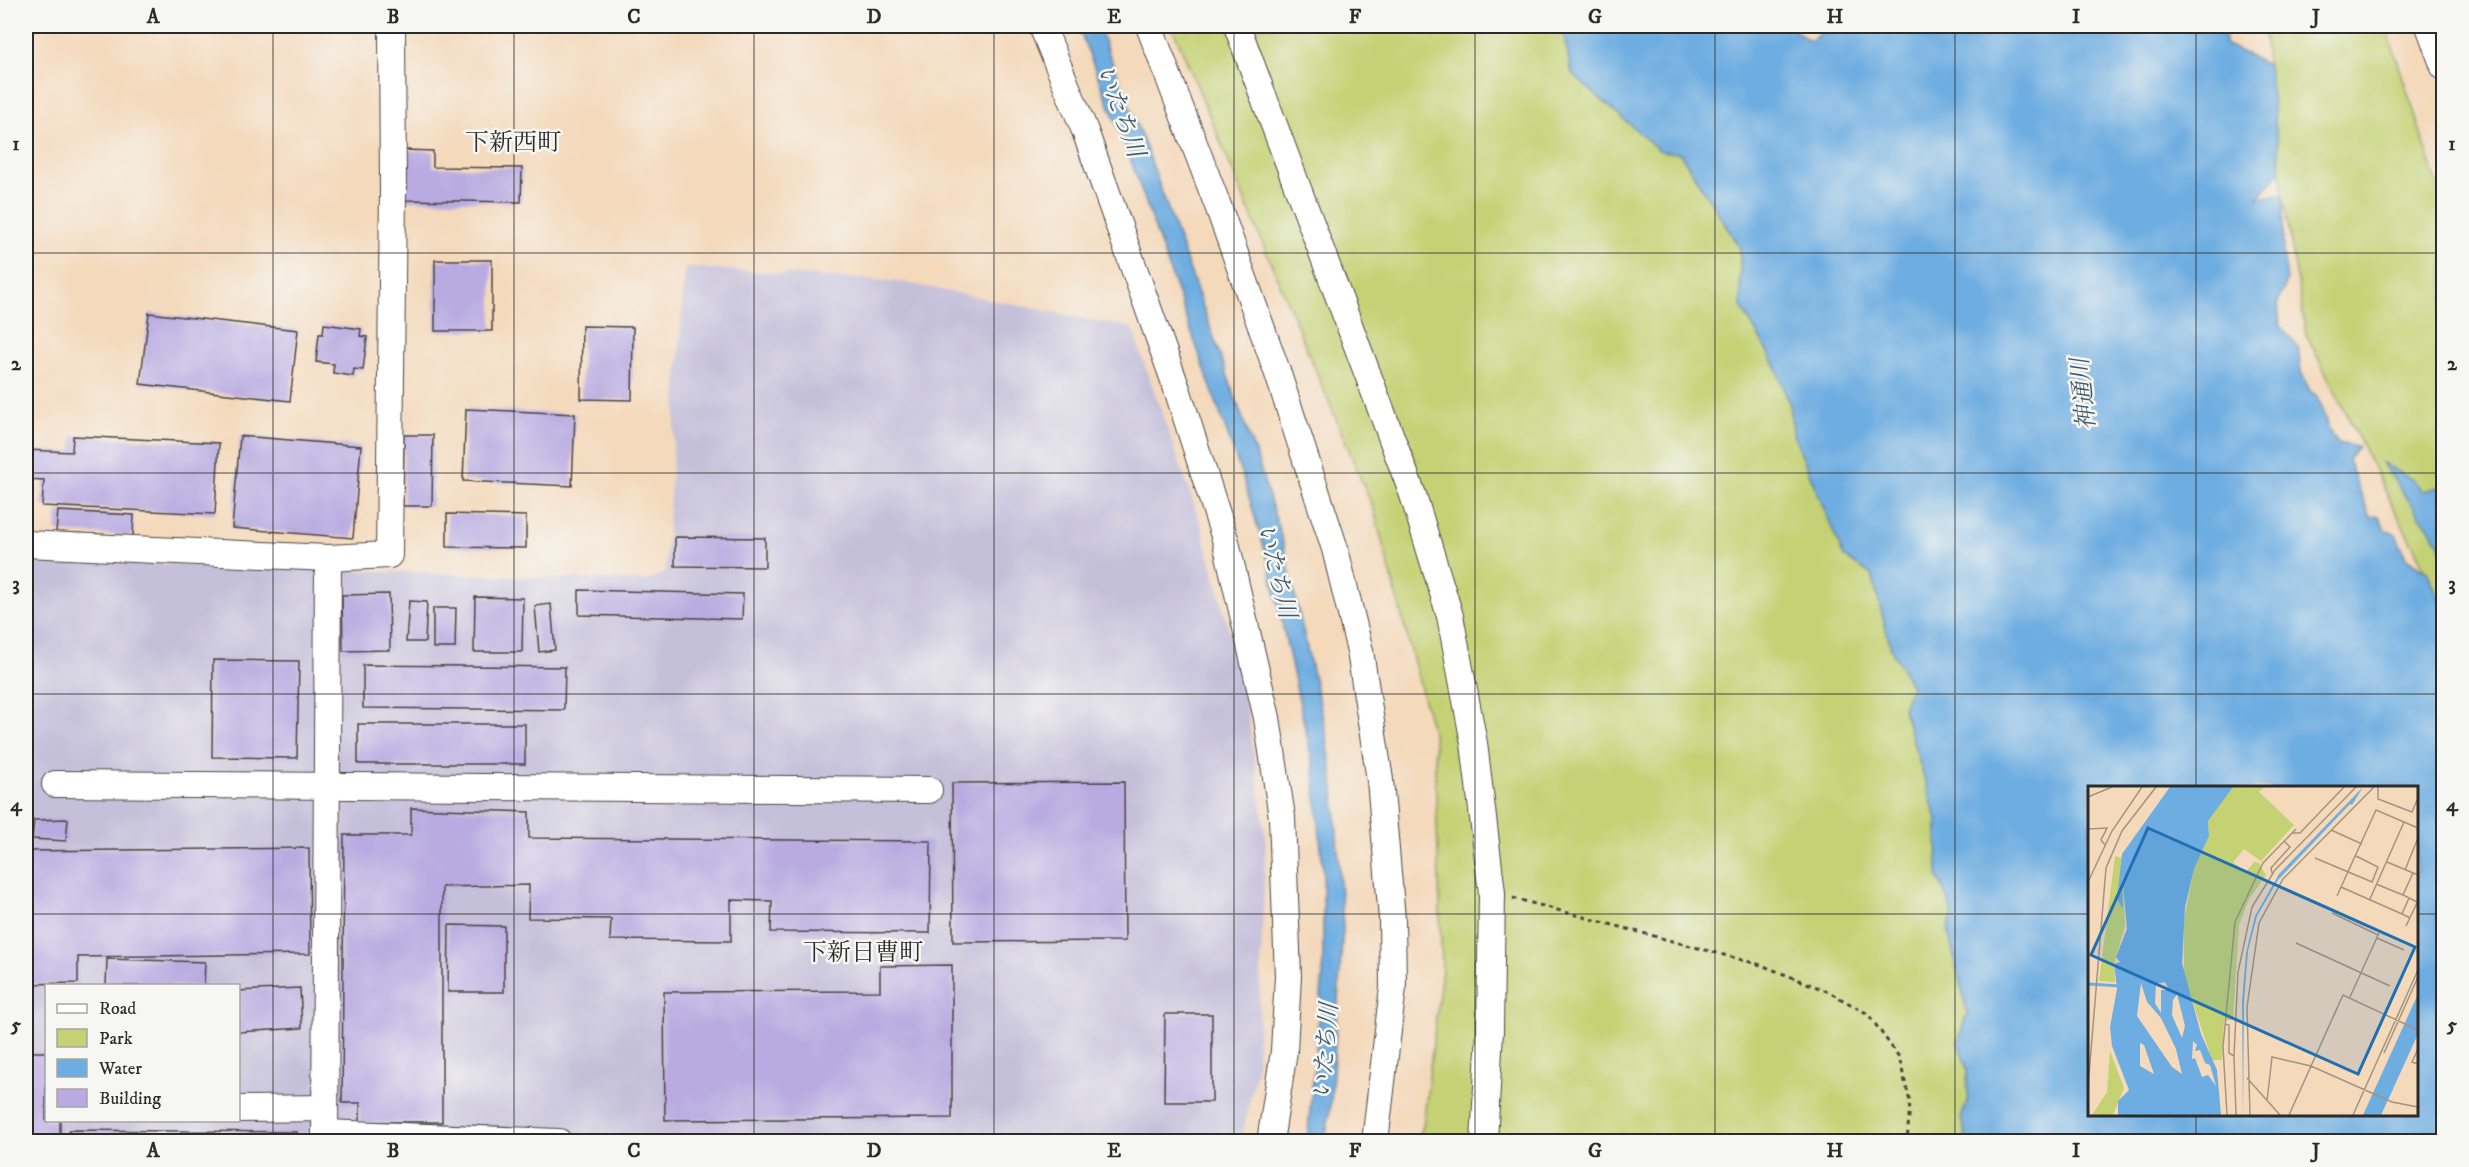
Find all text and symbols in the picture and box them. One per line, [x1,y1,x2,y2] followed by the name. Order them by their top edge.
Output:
[146,5,161,30] text: A
[387,5,399,30] text: B
[627,5,641,30] text: C
[867,5,882,30] text: D
[1107,5,1121,30] text: E
[1349,5,1362,30] text: F
[1588,5,1602,30] text: G
[1827,5,1844,30] text: H
[2072,5,2080,30] text: I
[2310,5,2320,30] text: J
[1090,61,1152,164] water label: いたち川
[465,128,561,158] district label: 下新西町
[12,132,20,157] text: 1
[2448,132,2456,157] text: 1
[11,352,22,377] text: 2
[2447,352,2458,377] text: 2
[2065,354,2103,431] water label: 神通川
[1250,521,1303,624] water label: いたち川
[12,572,20,597] text: 3
[2448,572,2456,597] text: 3
[2088,786,2418,1116] inset map
[10,793,23,818] text: 4
[2446,793,2459,818] text: 4
[803,938,923,968] district label: 下新日曹町
[45,984,240,1122] legend
[99,998,136,1020] text: Road
[1307,999,1345,1100] water label: いたち川
[10,1013,21,1038] text: 5
[2446,1013,2457,1038] text: 5
[99,1028,133,1050] text: Park
[98,1058,142,1080] text: Water
[99,1088,161,1110] text: Building
[146,1139,161,1164] text: A
[387,1139,399,1164] text: B
[627,1139,641,1164] text: C
[867,1139,882,1164] text: D
[1107,1139,1121,1164] text: E
[1349,1139,1362,1164] text: F
[1588,1139,1602,1164] text: G
[1827,1139,1844,1164] text: H
[2072,1139,2080,1164] text: I
[2310,1139,2320,1164] text: J

